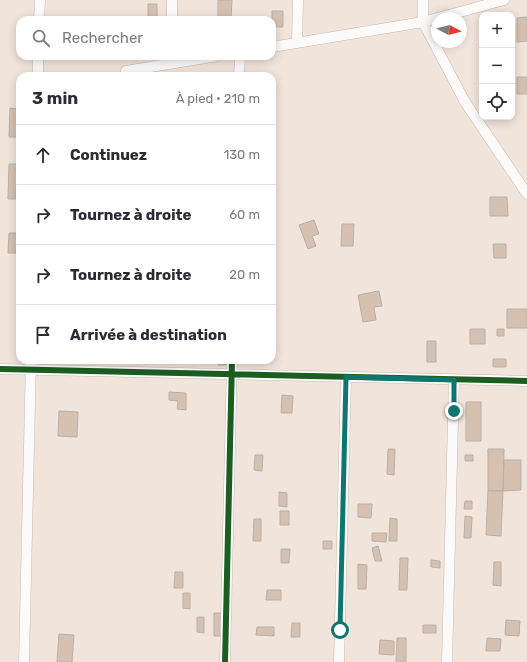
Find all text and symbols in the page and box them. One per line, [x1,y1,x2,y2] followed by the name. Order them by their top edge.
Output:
[431,12,467,48] north arrow
[479,12,515,120] map controls
[479,12,515,48] button: +
[16,16,276,60] search box
[30,27,52,49] icon: search
[62,29,143,47] text: Rechercher
[479,48,515,84] button: −
[479,84,515,120] button: locate
[32,88,78,108] text: 3 min
[176,91,260,106] text: À pied · 210 m
[32,144,54,166] icon: ahead
[70,146,147,164] text: Continuez
[224,147,260,162] text: 130 m
[32,204,54,226] icon: right
[70,206,191,224] text: Tournez à droite
[229,207,260,222] text: 60 m
[32,264,54,286] icon: right
[70,266,191,284] text: Tournez à droite
[229,267,260,282] text: 20 m
[32,324,54,346] icon: arrive
[70,326,227,344] text: Arrivée à destination
[445,402,463,420] route end
[331,621,349,639] route start

